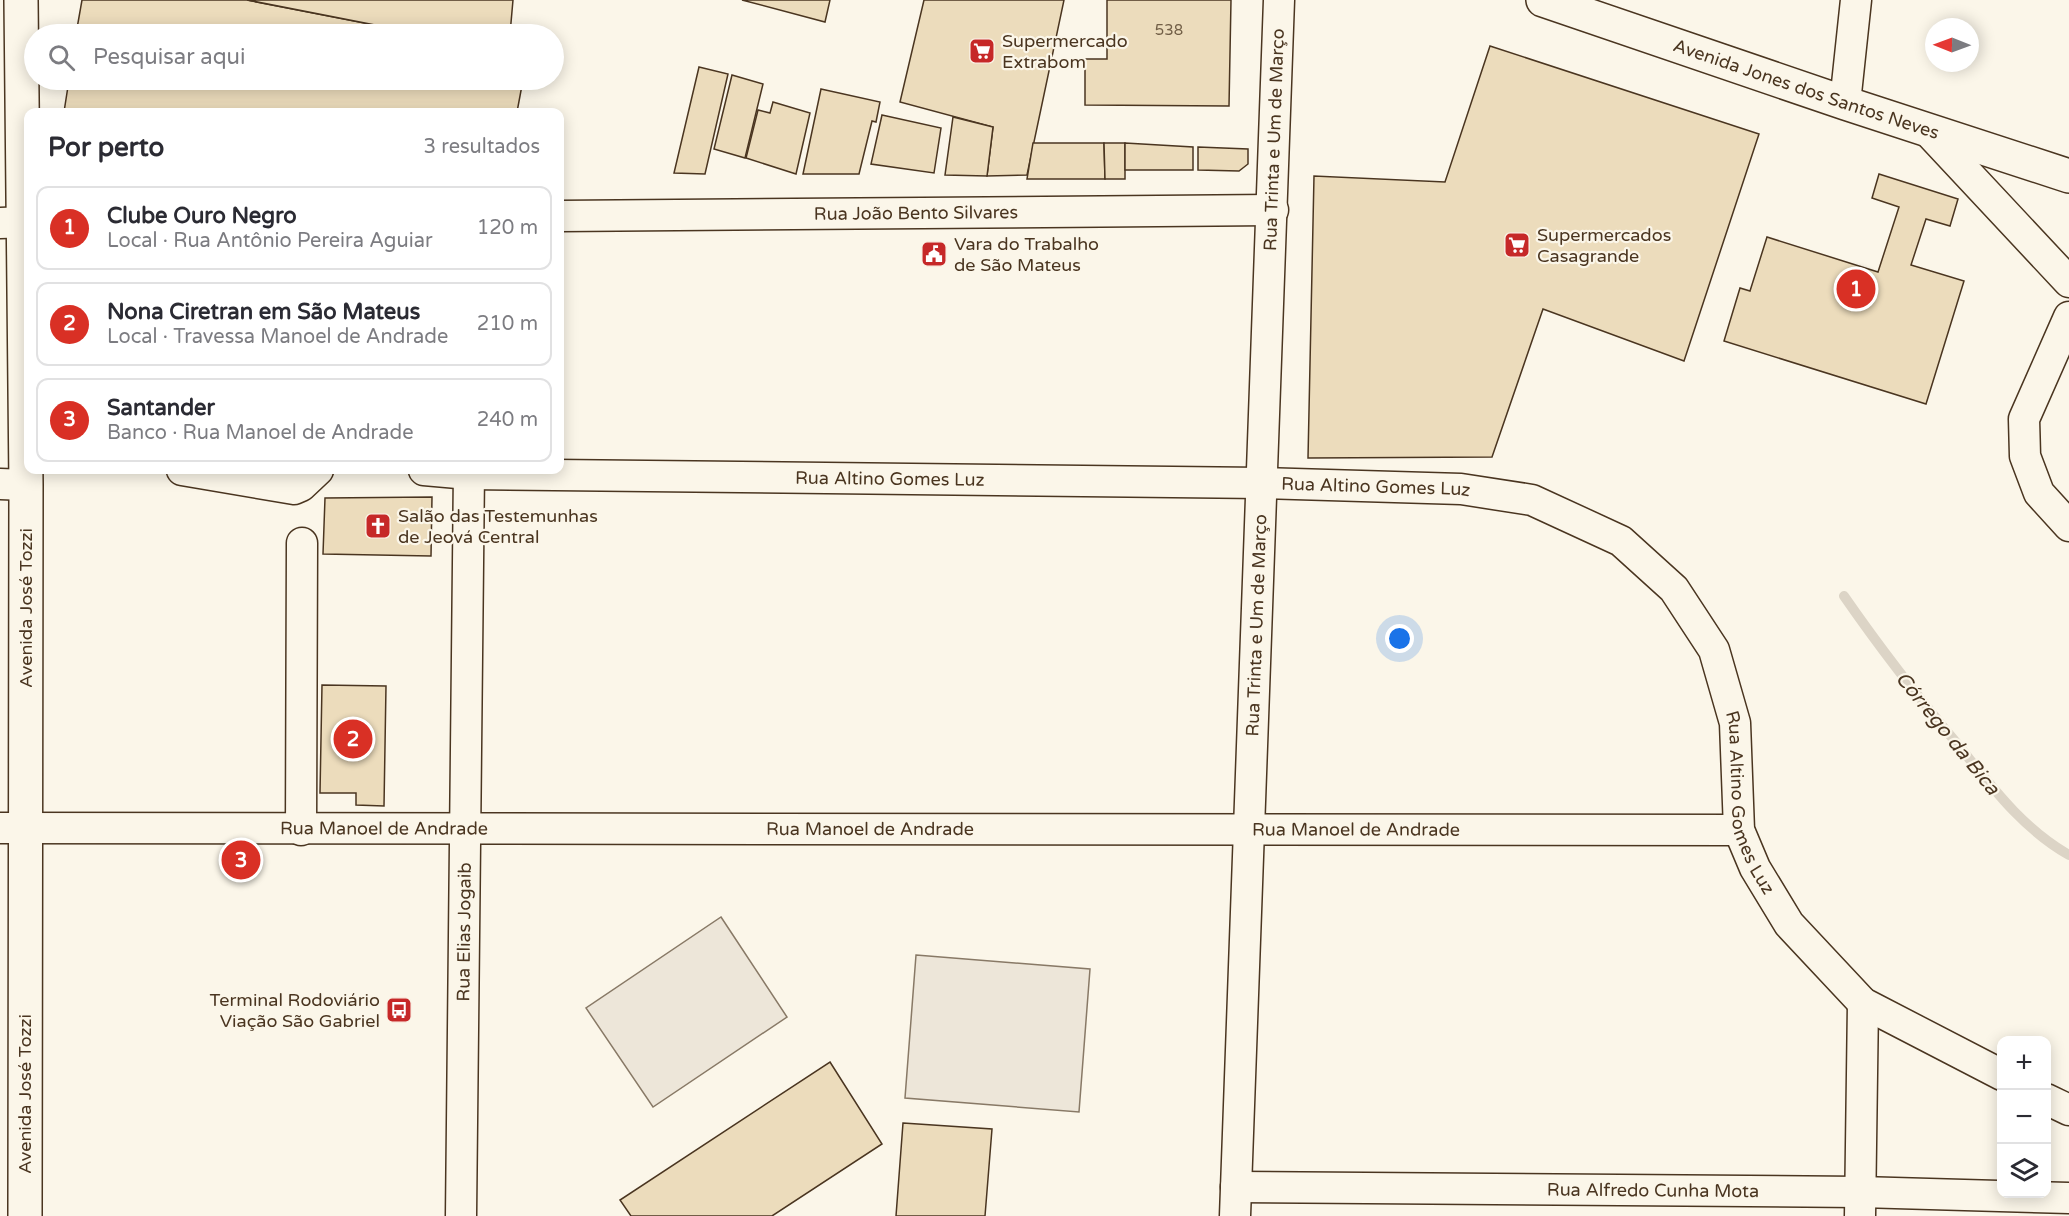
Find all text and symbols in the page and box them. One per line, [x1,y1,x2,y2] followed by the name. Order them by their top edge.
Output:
[1925,18,1979,72] north arrow
[1155,21,1183,39] house number: 538
[24,24,564,90] search box
[1259,28,1289,251] street label: Rua Trinta e Um de Março
[1002,30,1128,73] place label: Supermercado Extrabom
[1670,34,1942,144] street label: Avenida Jones dos Santos Neves
[967,36,997,66] supermarket icon: Supermercado Extrabom
[45,41,78,74] icon: search
[93,44,245,70] text: Pesquisar aqui
[48,132,164,163] text: Por perto
[424,135,540,159] text: 3 resultados
[814,201,1018,225] street label: Rua João Bento Silvares
[107,203,297,229] text: Clube Ouro Negro
[63,216,76,240] text: 1
[477,216,538,240] text: 120 m
[1537,224,1671,267] place label: Supermercados Casagrande
[107,229,433,253] text: Local · Rua Antônio Pereira Aguiar
[1502,230,1532,260] supermarket icon: Supermercados Casagrande
[954,233,1099,276] place label: Vara do Trabalho de São Mateus
[919,239,949,269] public building icon: Vara do Trabalho de São Mateus
[1836,266,1876,312] pin: 1
[107,299,420,325] text: Nona Ciretran em São Mateus
[63,312,76,336] text: 2
[477,312,538,336] text: 210 m
[107,325,448,349] text: Local · Travessa Manoel de Andrade
[107,395,215,421] text: Santander
[63,408,76,432] text: 3
[477,408,538,432] text: 240 m
[107,421,413,445] text: Banco · Rua Manoel de Andrade
[795,467,985,491] street label: Rua Altino Gomes Luz
[1281,473,1472,501] street label: Rua Altino Gomes Luz
[398,505,598,548] place label: Salão das Testemunhas de Jeová Central
[363,511,393,541] church icon: Salão das Testemunhas de Jeová Central
[1241,514,1271,737] street label: Rua Trinta e Um de Março
[15,528,37,688] street label: Avenida José Tozzi
[1385,624,1414,653] your location
[1890,667,2005,801] water label: Córrego da Bica
[1721,708,1779,898] street label: Rua Altino Gomes Luz
[334,716,372,762] pin: 2
[280,817,488,840] street label: Rua Manoel de Andrade
[766,818,974,840] street label: Rua Manoel de Andrade
[1252,818,1460,841] street label: Rua Manoel de Andrade
[222,838,260,882] pin: 3
[452,862,476,1002] street label: Rua Elias Jogaib
[209,989,380,1032] place label: Terminal Rodoviário Viação São Gabriel
[384,995,414,1025] bus stop icon: Terminal Rodoviário Viação São Gabriel
[14,1014,36,1174] street label: Avenida José Tozzi
[1997,1036,2051,1198] map controls
[1997,1036,2051,1090] button: +
[1997,1090,2051,1144] button: −
[1997,1144,2051,1198] button: layers
[1547,1178,1759,1202] street label: Rua Alfredo Cunha Mota

